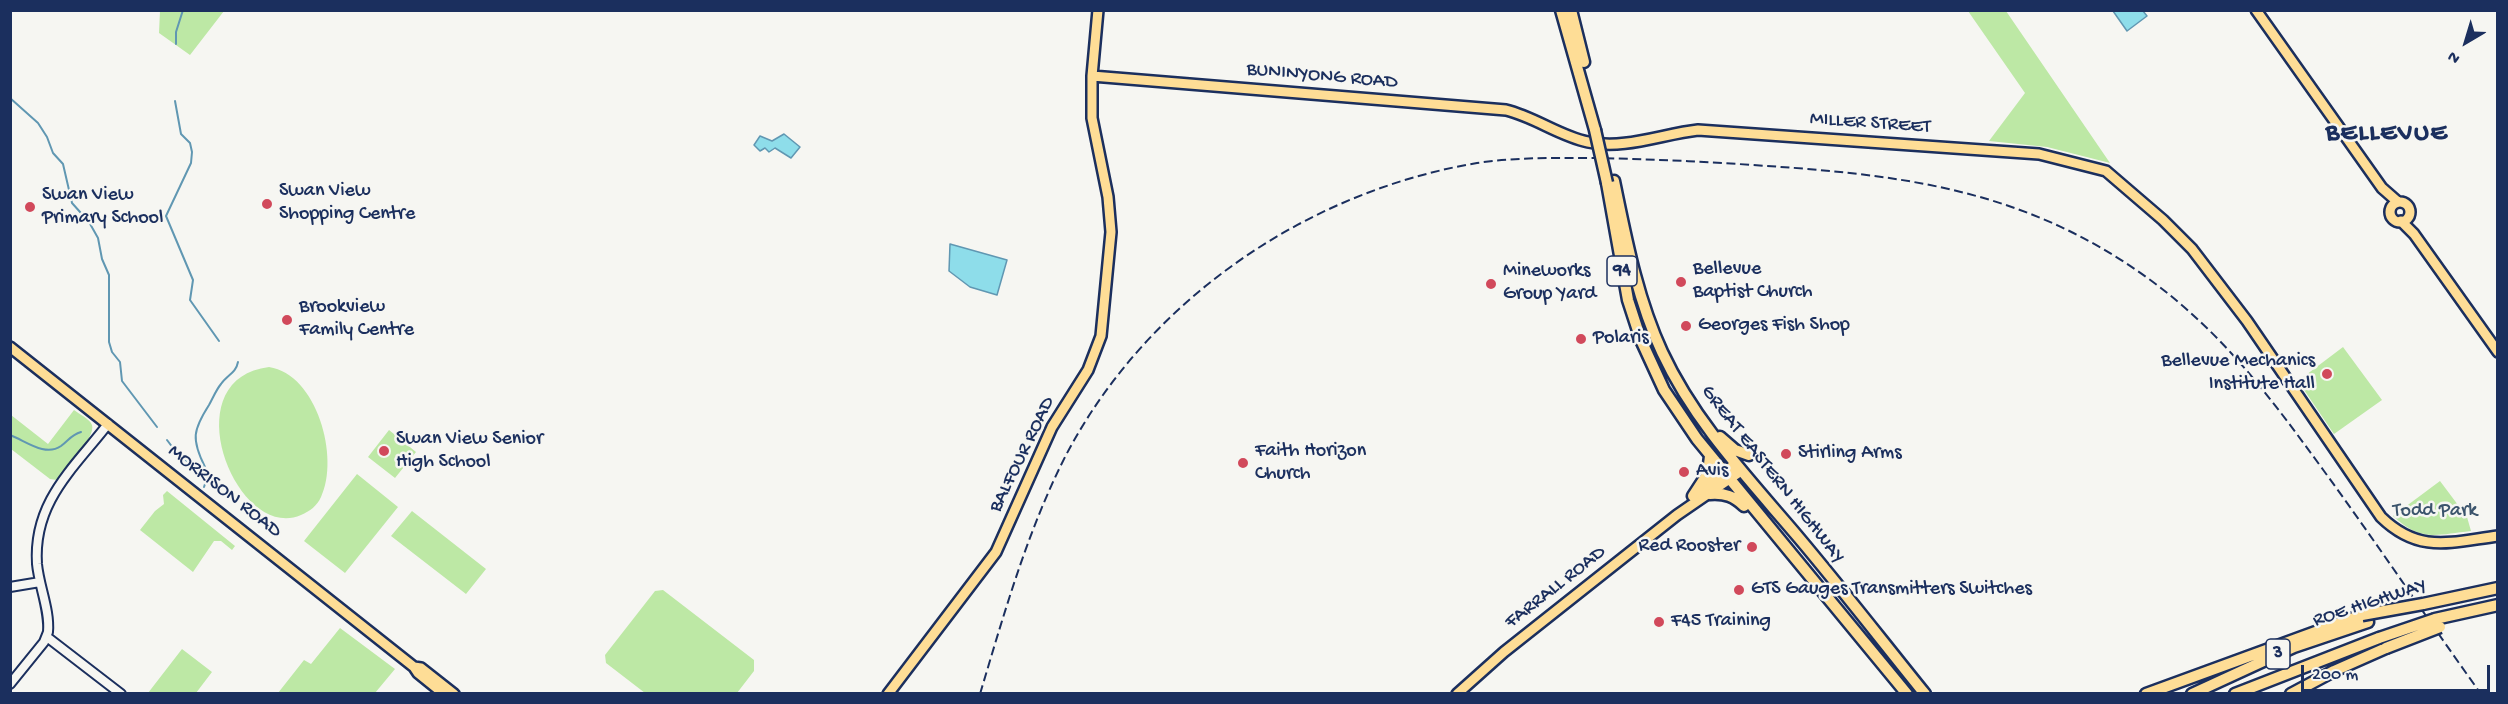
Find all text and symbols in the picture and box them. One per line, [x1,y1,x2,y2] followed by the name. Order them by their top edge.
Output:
[2436,12,2496,72] north arrow
[2445,46,2465,67] text: N
[1245,58,1399,96] street label: BUNINYONG ROAD
[1809,108,1931,140] street label: MILLER STREET
[2326,119,2448,151] district label: BELLEVUE
[279,180,415,227] place label: Swan View Shopping Centre
[42,184,163,231] place label: Swan View Primary School
[260,197,274,211] marker: Swan View Shopping Centre
[23,200,37,214] marker: Swan View Primary School
[1607,256,1637,286] road number: 94
[1693,258,1813,305] place label: Bellevue Baptist Church
[1503,260,1596,307] place label: Mineworks Group Yard
[1674,275,1688,289] marker: Bellevue Baptist Church
[1484,277,1498,291] marker: Mineworks Group Yard
[299,296,414,343] place label: Brookview Family Centre
[280,313,294,327] marker: Brookview Family Centre
[1698,314,1850,338] place label: Georges Fish Shop
[1679,319,1693,333] marker: Georges Fish Shop
[1593,327,1649,351] place label: Polaris
[1574,332,1588,346] marker: Polaris
[2161,350,2315,397] place label: Bellevue Mechanics Institute Hall
[2320,367,2334,381] marker: Bellevue Mechanics Institute Hall
[1695,381,1849,569] street label: GREAT EASTERN HIGHWAY
[985,393,1061,517] street label: BALFOUR ROAD
[396,428,543,475] place label: Swan View Senior High School
[162,440,286,544] street label: MORRISON ROAD
[1255,440,1366,487] place label: Faith Horizon Church
[1798,442,1902,466] place label: Stirling Arms
[377,444,391,458] marker: Swan View Senior High School
[1779,447,1793,461] marker: Stirling Arms
[1236,456,1250,470] marker: Faith Horizon Church
[1696,460,1728,484] place label: Avis
[1677,465,1691,479] marker: Avis
[2393,500,2477,524] park label: Todd Park
[1639,535,1740,559] place label: Red Rooster
[1745,540,1759,554] marker: Red Rooster
[1501,541,1611,635] street label: FARRALL ROAD
[2310,574,2430,634] street label: ROE HIGHWAY
[1751,578,2032,602] place label: GTS Gauges Transmitters Switches
[1732,583,1746,597] marker: GTS Gauges Transmitters Switches
[1671,610,1771,634] place label: F45 Training
[1652,615,1666,629] marker: F45 Training
[2266,639,2290,669] road number: 3
[2304,653,2493,691] scale bar
[2312,665,2358,686] text: 200 m

